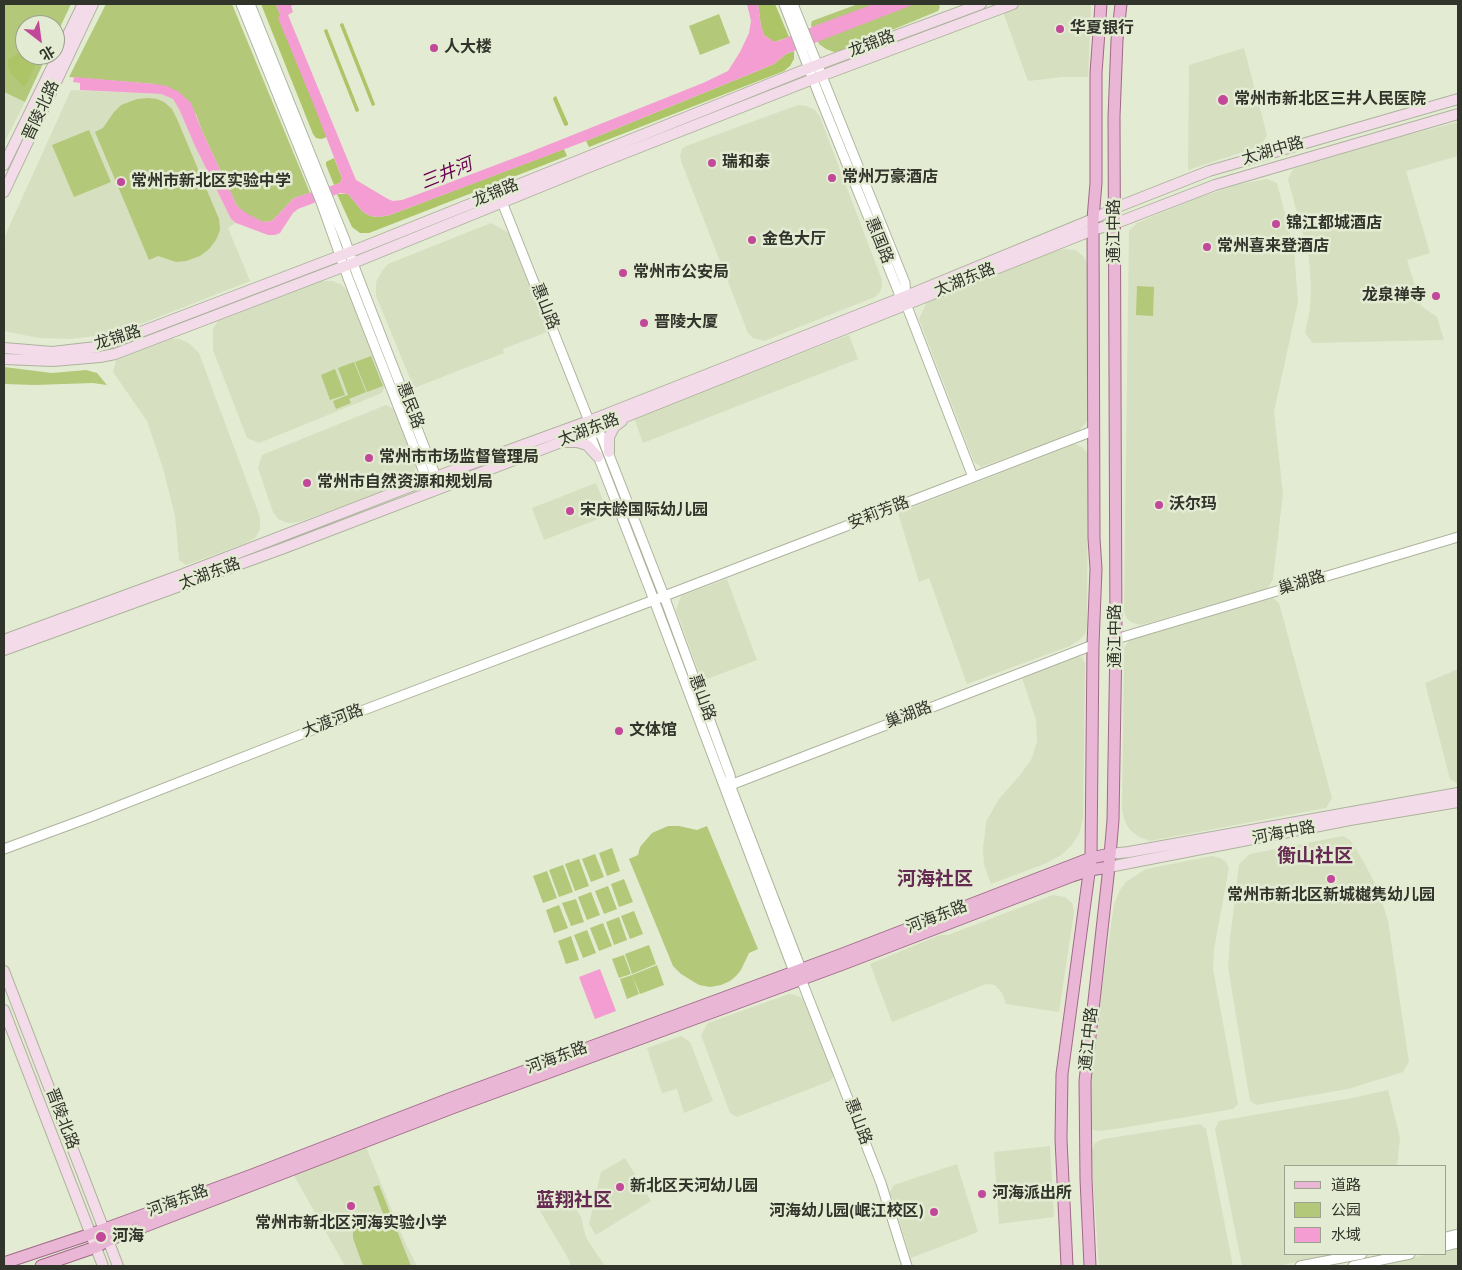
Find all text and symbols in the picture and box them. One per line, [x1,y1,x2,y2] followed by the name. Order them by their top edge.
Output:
[15,15,65,65] north arrow
[1070,19,1134,39] place label: 华夏银行
[1054,23,1066,35] marker: 华夏银行
[846,27,898,63] street label: 龙锦路
[444,38,492,58] place label: 人大楼
[36,40,58,64] text: 北
[428,42,440,54] marker: 人大楼
[20,78,64,144] street label: 晋陵北路
[1234,90,1426,110] place label: 常州市新北区三井人民医院
[1216,93,1230,107] marker: 常州市新北区三井人民医院
[1240,134,1306,170] street label: 太湖中路
[722,153,770,173] place label: 瑞和泰
[418,155,476,195] water label: 三井河
[706,157,718,169] marker: 瑞和泰
[842,168,938,188] place label: 常州万豪酒店
[131,172,291,192] place label: 常州市新北区实验中学
[826,172,838,184] marker: 常州万豪酒店
[115,176,127,188] marker: 常州市新北区实验中学
[470,176,522,212] street label: 龙锦路
[1105,199,1125,263] street label: 通江中路
[1286,214,1382,234] place label: 锦江都城酒店
[860,215,896,267] street label: 惠国路
[1270,218,1282,230] marker: 锦江都城酒店
[762,230,826,250] place label: 金色大厅
[746,234,758,246] marker: 金色大厅
[1217,237,1329,257] place label: 常州喜来登酒店
[1201,241,1213,253] marker: 常州喜来登酒店
[932,260,998,302] street label: 太湖东路
[633,263,729,283] place label: 常州市公安局
[617,267,629,279] marker: 常州市公安局
[526,281,562,333] street label: 惠山路
[1362,286,1426,306] place label: 龙泉禅寺
[1430,290,1442,302] marker: 龙泉禅寺
[654,313,718,333] place label: 晋陵大厦
[638,317,650,329] marker: 晋陵大厦
[92,323,144,355] street label: 龙锦路
[391,380,427,432] street label: 惠民路
[556,411,622,451] street label: 太湖东路
[379,448,539,468] place label: 常州市市场监督管理局
[363,452,375,464] marker: 常州市市场监督管理局
[317,473,493,493] place label: 常州市自然资源和规划局
[301,477,313,489] marker: 常州市自然资源和规划局
[846,494,912,534] street label: 安莉芳路
[1169,495,1217,515] place label: 沃尔玛
[1153,499,1165,511] marker: 沃尔玛
[580,501,708,521] place label: 宋庆龄国际幼儿园
[564,505,576,517] marker: 宋庆龄国际幼儿园
[177,555,243,595] street label: 太湖东路
[1276,568,1328,600] street label: 巢湖路
[1106,604,1126,668] street label: 通江中路
[684,672,718,724] street label: 惠山路
[883,698,935,734] street label: 巢湖路
[300,702,366,742] street label: 大渡河路
[629,721,677,741] place label: 文体馆
[613,725,625,737] marker: 文体馆
[1251,818,1317,850] street label: 河海中路
[1277,847,1353,869] district label: 衡山社区
[897,870,973,892] district label: 河海社区
[1325,873,1337,885] marker: 常州市新北区新城樾隽幼儿园
[1227,886,1435,906] place label: 常州市新北区新城樾隽幼儿园
[904,898,970,938] street label: 河海东路
[1077,1006,1103,1072] street label: 通江中路
[524,1039,590,1079] street label: 河海东路
[41,1086,81,1152] street label: 晋陵北路
[839,1096,875,1148] street label: 惠山路
[1284,1165,1447,1255] legend
[1331,1175,1361,1196] text: 道路
[630,1177,758,1197] place label: 新北区天河幼儿园
[614,1181,626,1193] marker: 新北区天河幼儿园
[145,1182,211,1222] street label: 河海东路
[992,1184,1072,1204] place label: 河海派出所
[976,1188,988,1200] marker: 河海派出所
[536,1191,612,1213] district label: 蓝翔社区
[345,1200,357,1212] marker: 常州市新北区河海实验小学
[1331,1200,1361,1221] text: 公园
[769,1202,924,1222] place label: 河海幼儿园(岷江校区)
[928,1206,940,1218] marker: 河海幼儿园(岷江校区)
[255,1214,447,1234] place label: 常州市新北区河海实验小学
[1331,1225,1361,1246] text: 水域
[112,1227,144,1247] place label: 河海
[94,1230,108,1244] marker: 河海

